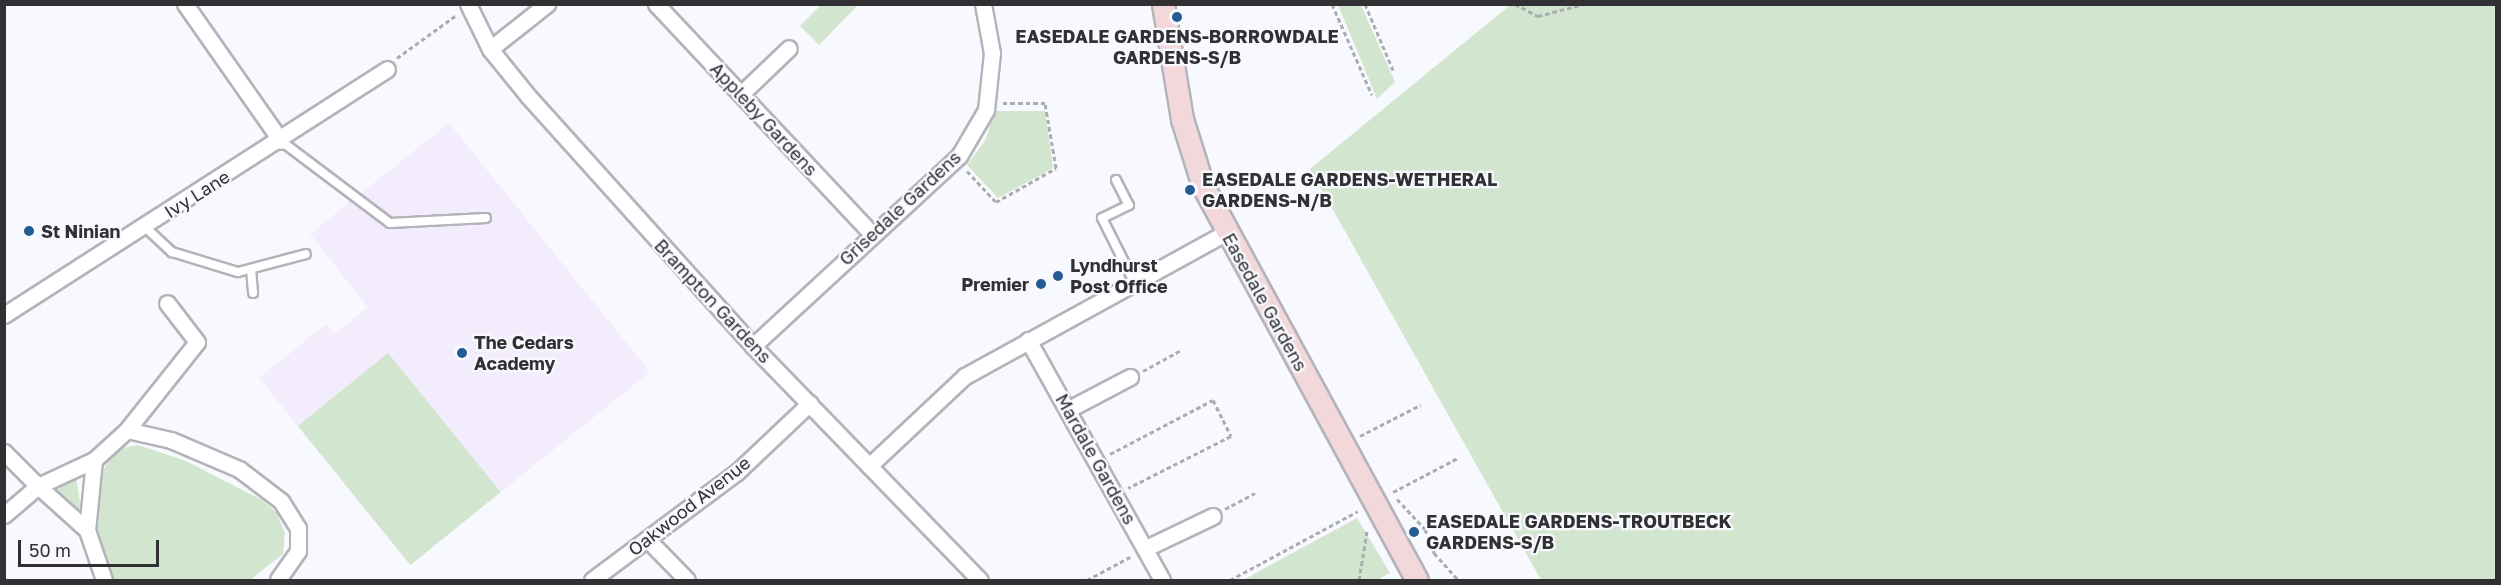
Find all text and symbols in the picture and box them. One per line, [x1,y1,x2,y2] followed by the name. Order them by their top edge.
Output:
[1170,10,1184,24] marker: EASEDALE GARDENS-BORROWDALE GARDENS-S/B
[1015,26,1339,68] place label: EASEDALE GARDENS-BORROWDALE GARDENS-S/B
[706,58,822,180] street label: Appleby Gardens
[835,146,965,270] street label: Grisedale Gardens
[160,166,234,222] street label: Ivy Lane
[1202,169,1497,212] place label: EASEDALE GARDENS-WETHERAL GARDENS-N/B
[1183,183,1197,197] marker: EASEDALE GARDENS-WETHERAL GARDENS-N/B
[41,220,120,242] place label: St Ninian
[22,224,36,238] marker: St Ninian
[1218,229,1312,375] street label: Easedale Gardens
[650,235,776,367] street label: Brampton Gardens
[1070,255,1168,298] place label: Lyndhurst Post Office
[1051,269,1065,283] marker: Lyndhurst Post Office
[961,273,1029,295] place label: Premier
[1034,277,1048,291] marker: Premier
[474,332,574,374] place label: The Cedars Academy
[455,346,469,360] marker: The Cedars Academy
[1051,390,1141,528] street label: Mardale Gardens
[624,452,754,560] street label: Oakwood Avenue
[1426,511,1732,554] place label: EASEDALE GARDENS-TROUTBECK GARDENS-S/B
[1407,525,1421,539] marker: EASEDALE GARDENS-TROUTBECK GARDENS-S/B
[21,528,162,566] scale bar
[29,539,71,561] text: 50 m

